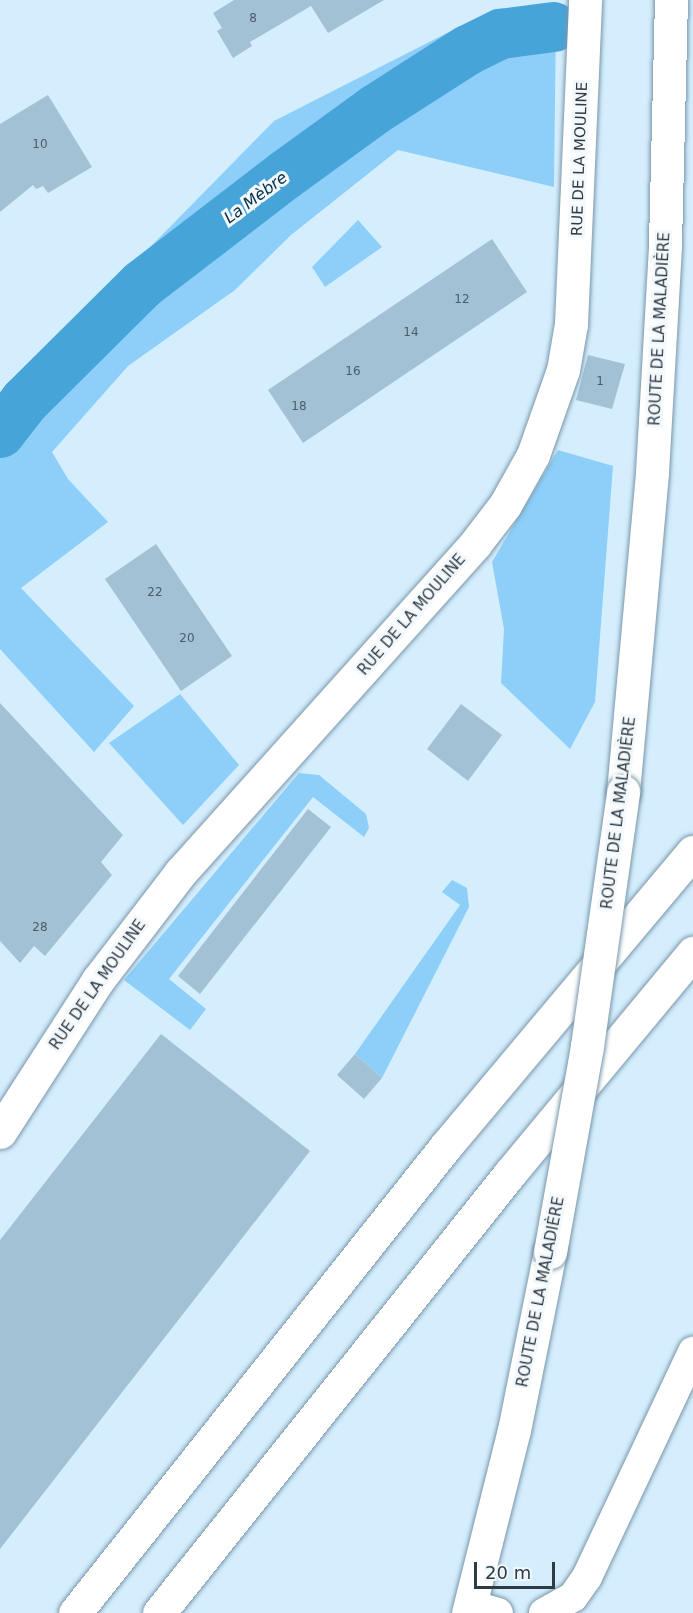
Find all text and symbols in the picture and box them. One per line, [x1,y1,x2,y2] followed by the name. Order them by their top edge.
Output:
[249,12,257,26] house number: 8
[568,82,592,236] street label: RUE DE LA MOULINE
[32,138,48,152] house number: 10
[221,168,291,228] water label: La Mèbre
[646,232,674,426] street label: ROUTE DE LA MALADIÈRE
[454,293,470,307] house number: 12
[403,326,419,340] house number: 14
[345,365,361,379] house number: 16
[596,375,604,389] house number: 1
[291,400,307,414] house number: 18
[355,551,469,679] street label: RUE DE LA MOULINE
[147,586,163,600] house number: 22
[179,632,195,646] house number: 20
[598,716,640,910] street label: ROUTE DE LA MALADIÈRE
[46,917,150,1053] street label: RUE DE LA MOULINE
[32,921,48,935] house number: 28
[514,1195,568,1389] street label: ROUTE DE LA MALADIÈRE
[477,1550,558,1588] scale bar
[485,1562,531,1583] text: 20 m

